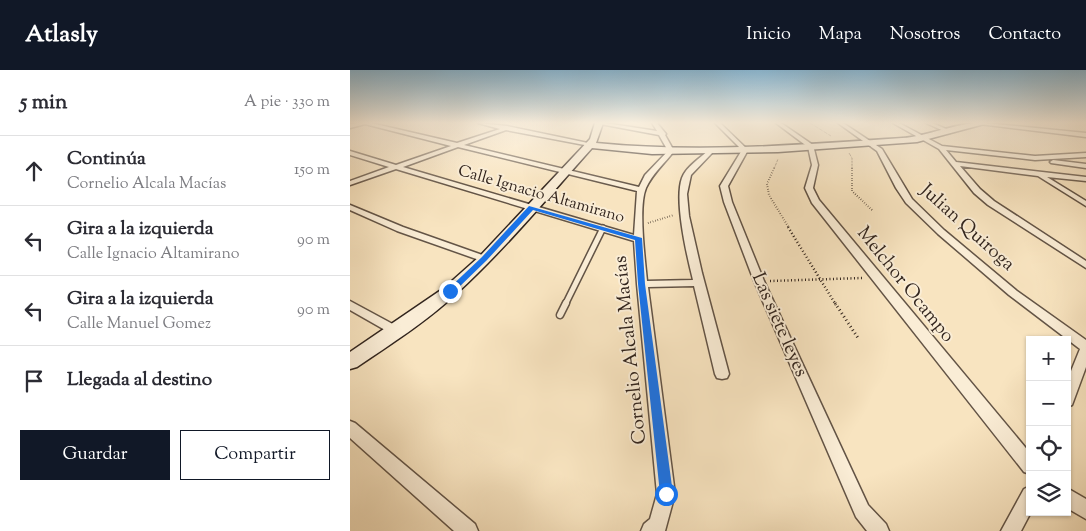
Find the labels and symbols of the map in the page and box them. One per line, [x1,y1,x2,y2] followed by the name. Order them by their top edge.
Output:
[455,160,627,230] street label: Calle Ignacio Altamirano
[913,178,1020,278] street label: Julian Quiroga
[850,221,960,349] street label: Melchor Ocampo
[608,254,654,446] street label: Cornelio Alcala Macías
[744,268,814,382] street label: Las siete leyes
[439,280,462,303] route end
[655,483,678,506] route start

